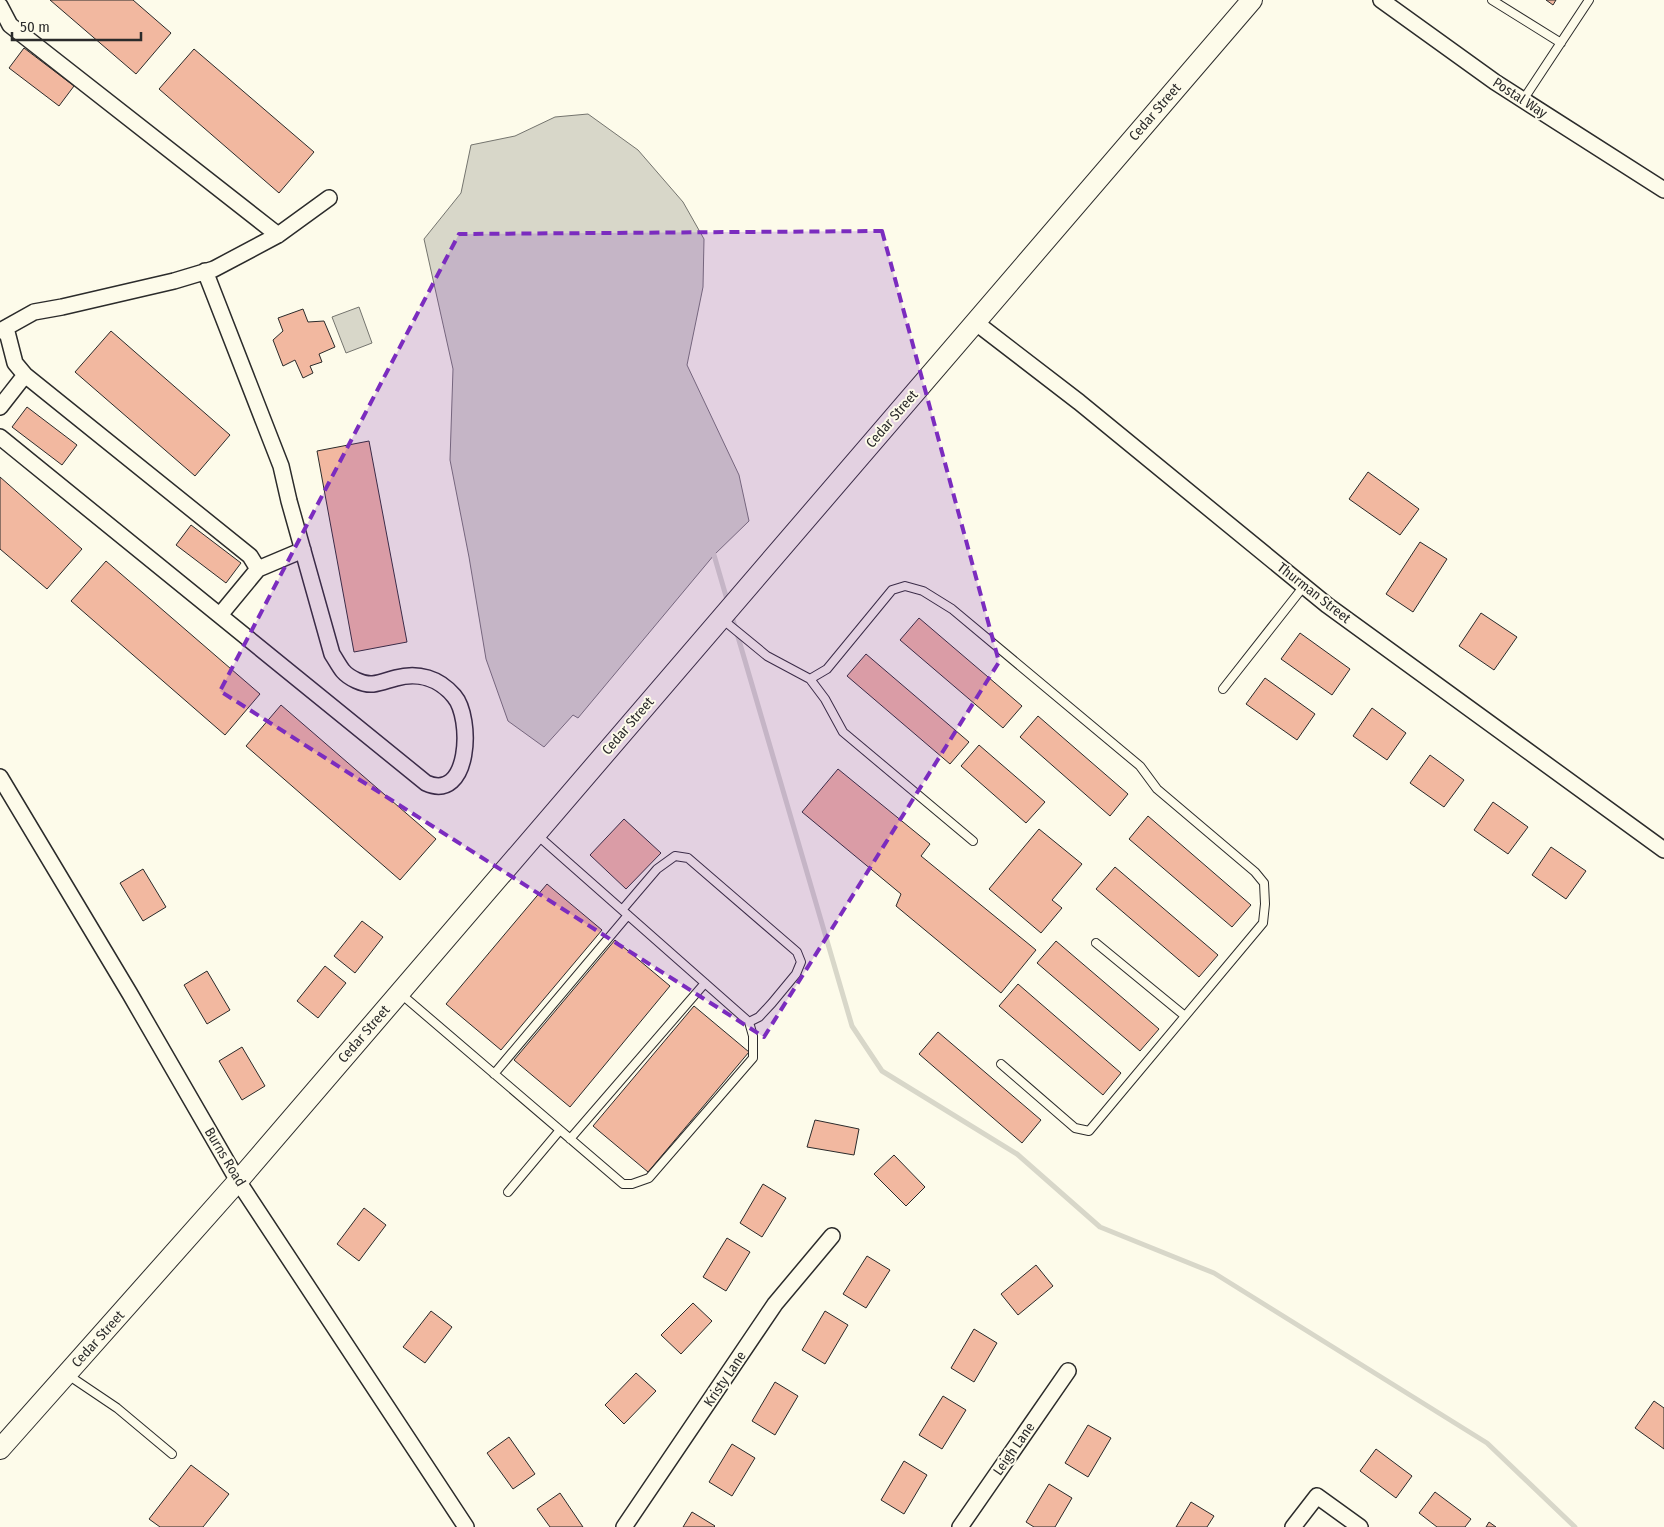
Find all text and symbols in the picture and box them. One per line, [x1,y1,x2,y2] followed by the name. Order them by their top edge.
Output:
[12,10,141,42] scale bar
[20,18,50,36] text: 50 m
[1490,74,1551,122] street label: Postal Way
[1125,79,1185,144] street label: Cedar Street
[862,386,922,451] street label: Cedar Street
[1274,559,1355,627] street label: Thurman Street
[598,693,658,758] street label: Cedar Street
[334,1001,394,1066] street label: Cedar Street
[201,1125,249,1189] street label: Burns Road
[68,1307,128,1371] street label: Cedar Street
[700,1348,750,1410] street label: Kristy Lane
[990,1419,1038,1479] street label: Leigh Lane

